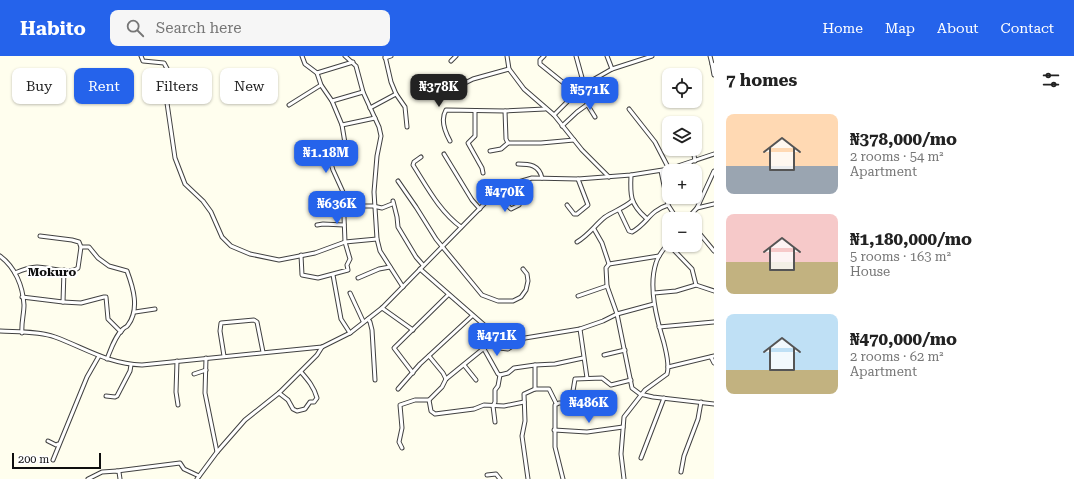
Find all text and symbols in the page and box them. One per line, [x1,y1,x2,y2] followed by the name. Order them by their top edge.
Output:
[110,10,390,46] search box
[20,17,86,40] text: Habito
[124,17,146,39] icon: search
[156,19,242,37] text: Search here
[822,20,863,36] text: Home
[885,20,915,36] text: Map
[937,20,979,36] text: About
[1001,20,1054,36] text: Contact
[12,68,66,104] chip: Buy
[74,68,134,104] chip: Rent
[142,68,212,104] chip: Filters
[220,68,278,104] chip: New
[662,68,702,252] map controls
[662,68,702,108] button: locate
[1040,69,1062,91] icon: filters
[726,70,797,90] text: 7 homes
[411,74,467,108] pin: ₦378K
[562,77,618,111] pin: ₦571K
[419,79,459,94] text: ₦378K
[570,82,610,97] text: ₦571K
[662,116,702,156] button: layers
[850,129,957,149] text: ₦378,000/mo
[758,130,806,178] icon: home
[293,140,359,174] pin: ₦1.18M
[303,145,349,160] text: ₦1.18M
[850,149,944,164] text: 2 rooms · 54 m²
[662,164,702,204] button: +
[850,164,917,179] text: Apartment
[477,179,533,213] pin: ₦470K
[485,184,525,199] text: ₦470K
[309,191,365,225] pin: ₦636K
[317,196,357,211] text: ₦636K
[662,212,702,252] button: −
[850,229,972,249] text: ₦1,180,000/mo
[758,230,806,278] icon: home
[850,249,951,264] text: 5 rooms · 163 m²
[850,264,890,279] text: House
[28,265,76,279] district label: Mokuro
[469,323,525,357] pin: ₦471K
[477,328,517,343] text: ₦471K
[850,329,957,349] text: ₦470,000/mo
[758,330,806,378] icon: home
[850,349,944,364] text: 2 rooms · 62 m²
[850,364,917,379] text: Apartment
[561,390,617,424] pin: ₦486K
[569,395,609,410] text: ₦486K
[12,451,101,470] scale bar
[18,453,49,466] text: 200 m

